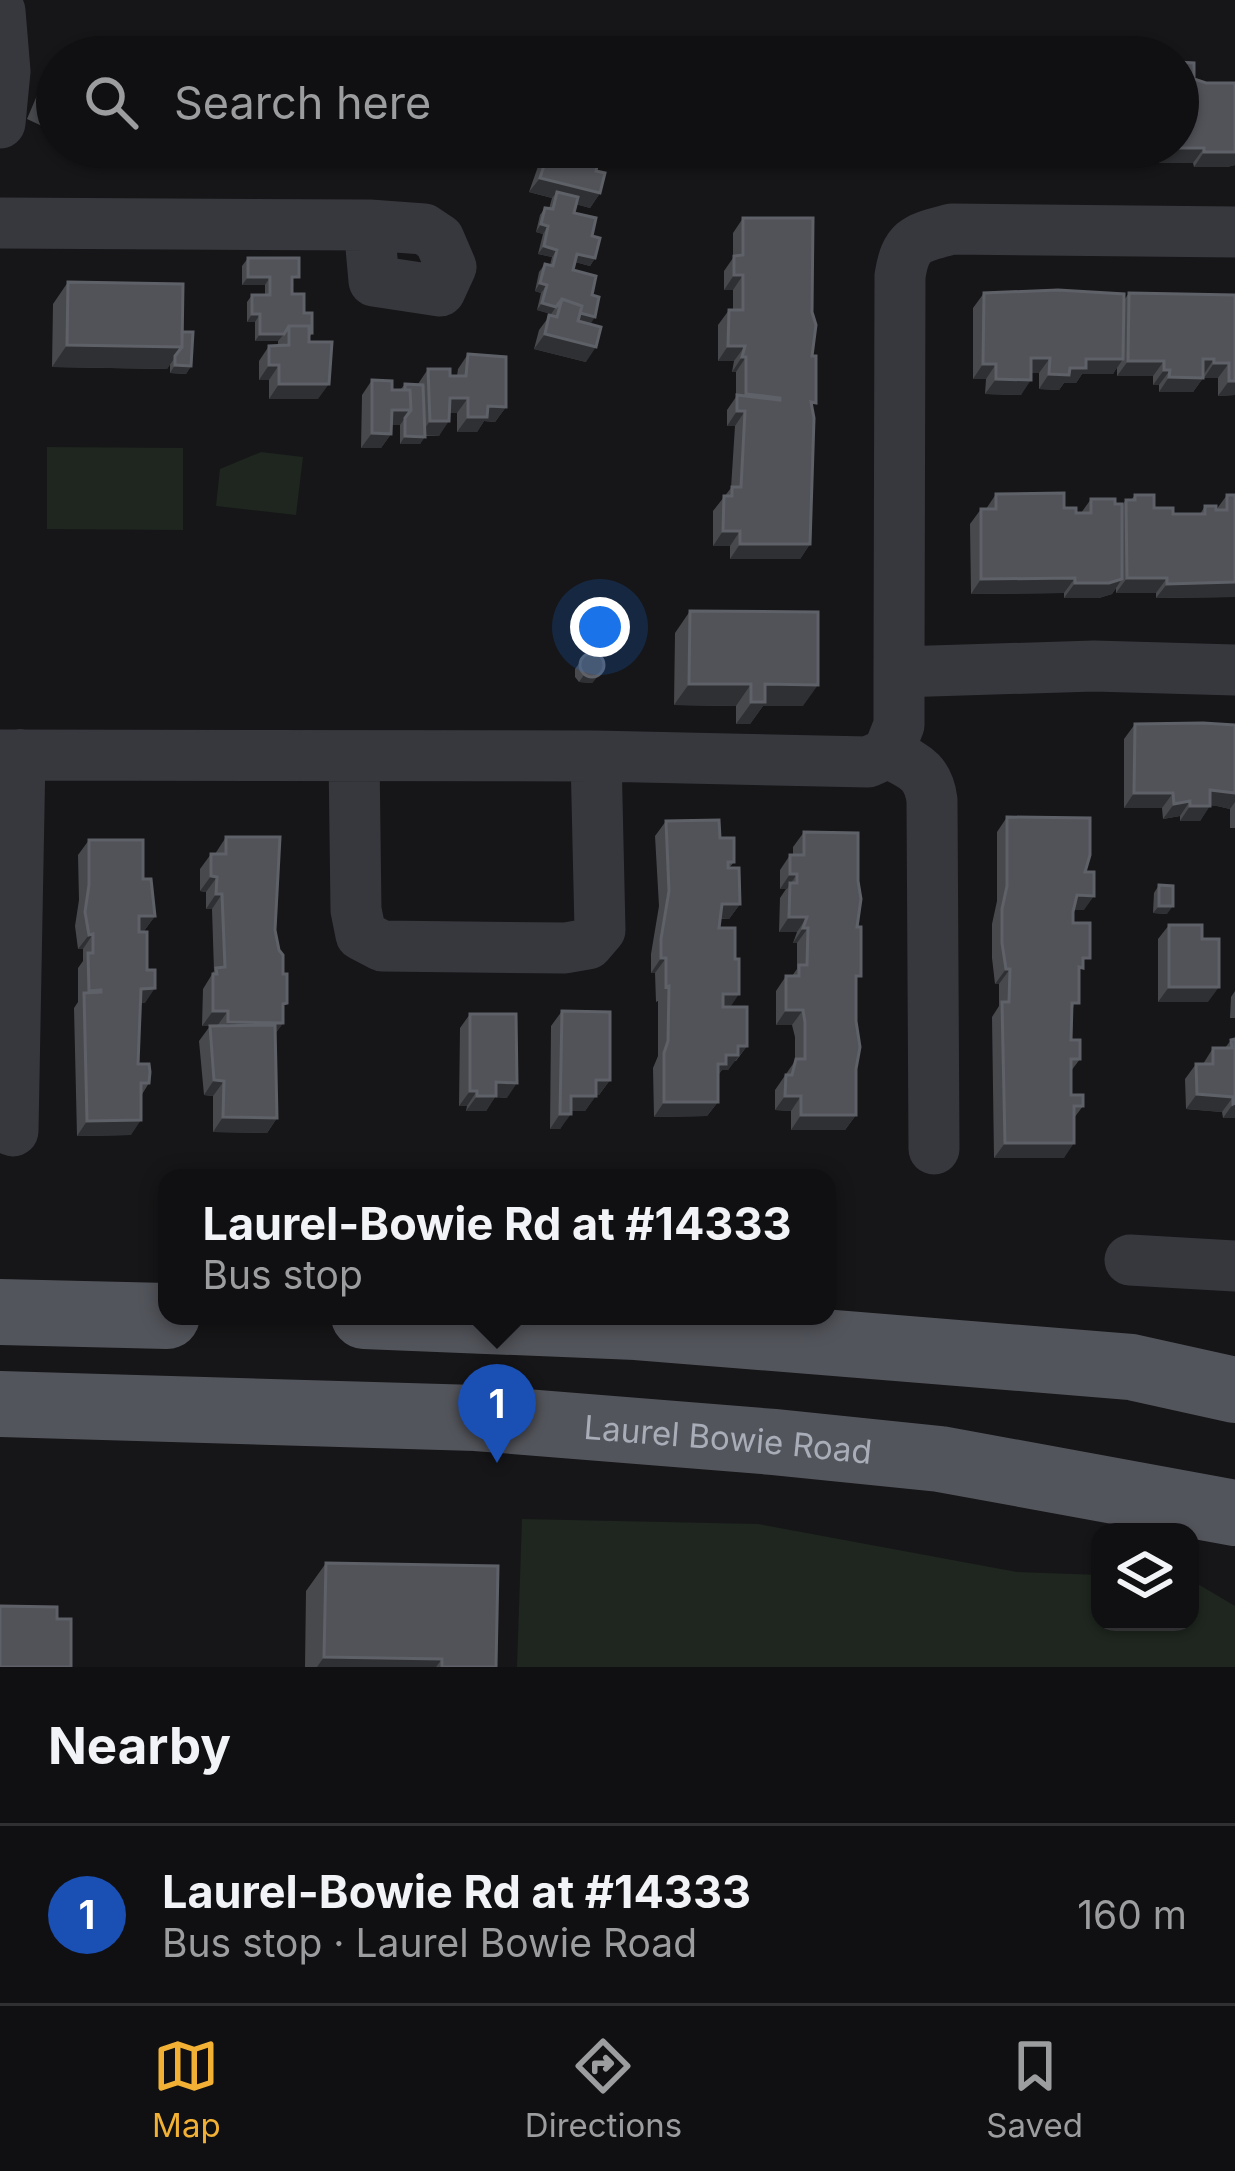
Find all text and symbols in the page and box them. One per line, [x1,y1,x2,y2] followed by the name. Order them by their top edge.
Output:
[36,36,1199,168] search box
[78,69,144,135] icon: search
[174,75,431,130] text: Search here
[570,597,630,657] your location
[158,1169,836,1325] popup
[203,1196,792,1251] text: Laurel-Bowie Rd at #14333
[203,1251,363,1298] text: Bus stop
[458,1364,536,1463] pin: 1
[582,1407,874,1472] street label: Laurel Bowie Road
[1091,1523,1199,1631] map controls
[1091,1523,1199,1631] button: layers
[48,1715,231,1776] text: Nearby
[162,1864,751,1919] text: Laurel-Bowie Rd at #14333
[79,1891,95,1938] text: 1
[1077,1891,1187,1938] text: 160 m
[162,1919,697,1966] text: Bus stop · Laurel Bowie Road
[152,2033,221,2145] tab: Map
[525,2033,682,2145] tab: Directions
[986,2033,1083,2145] tab: Saved

